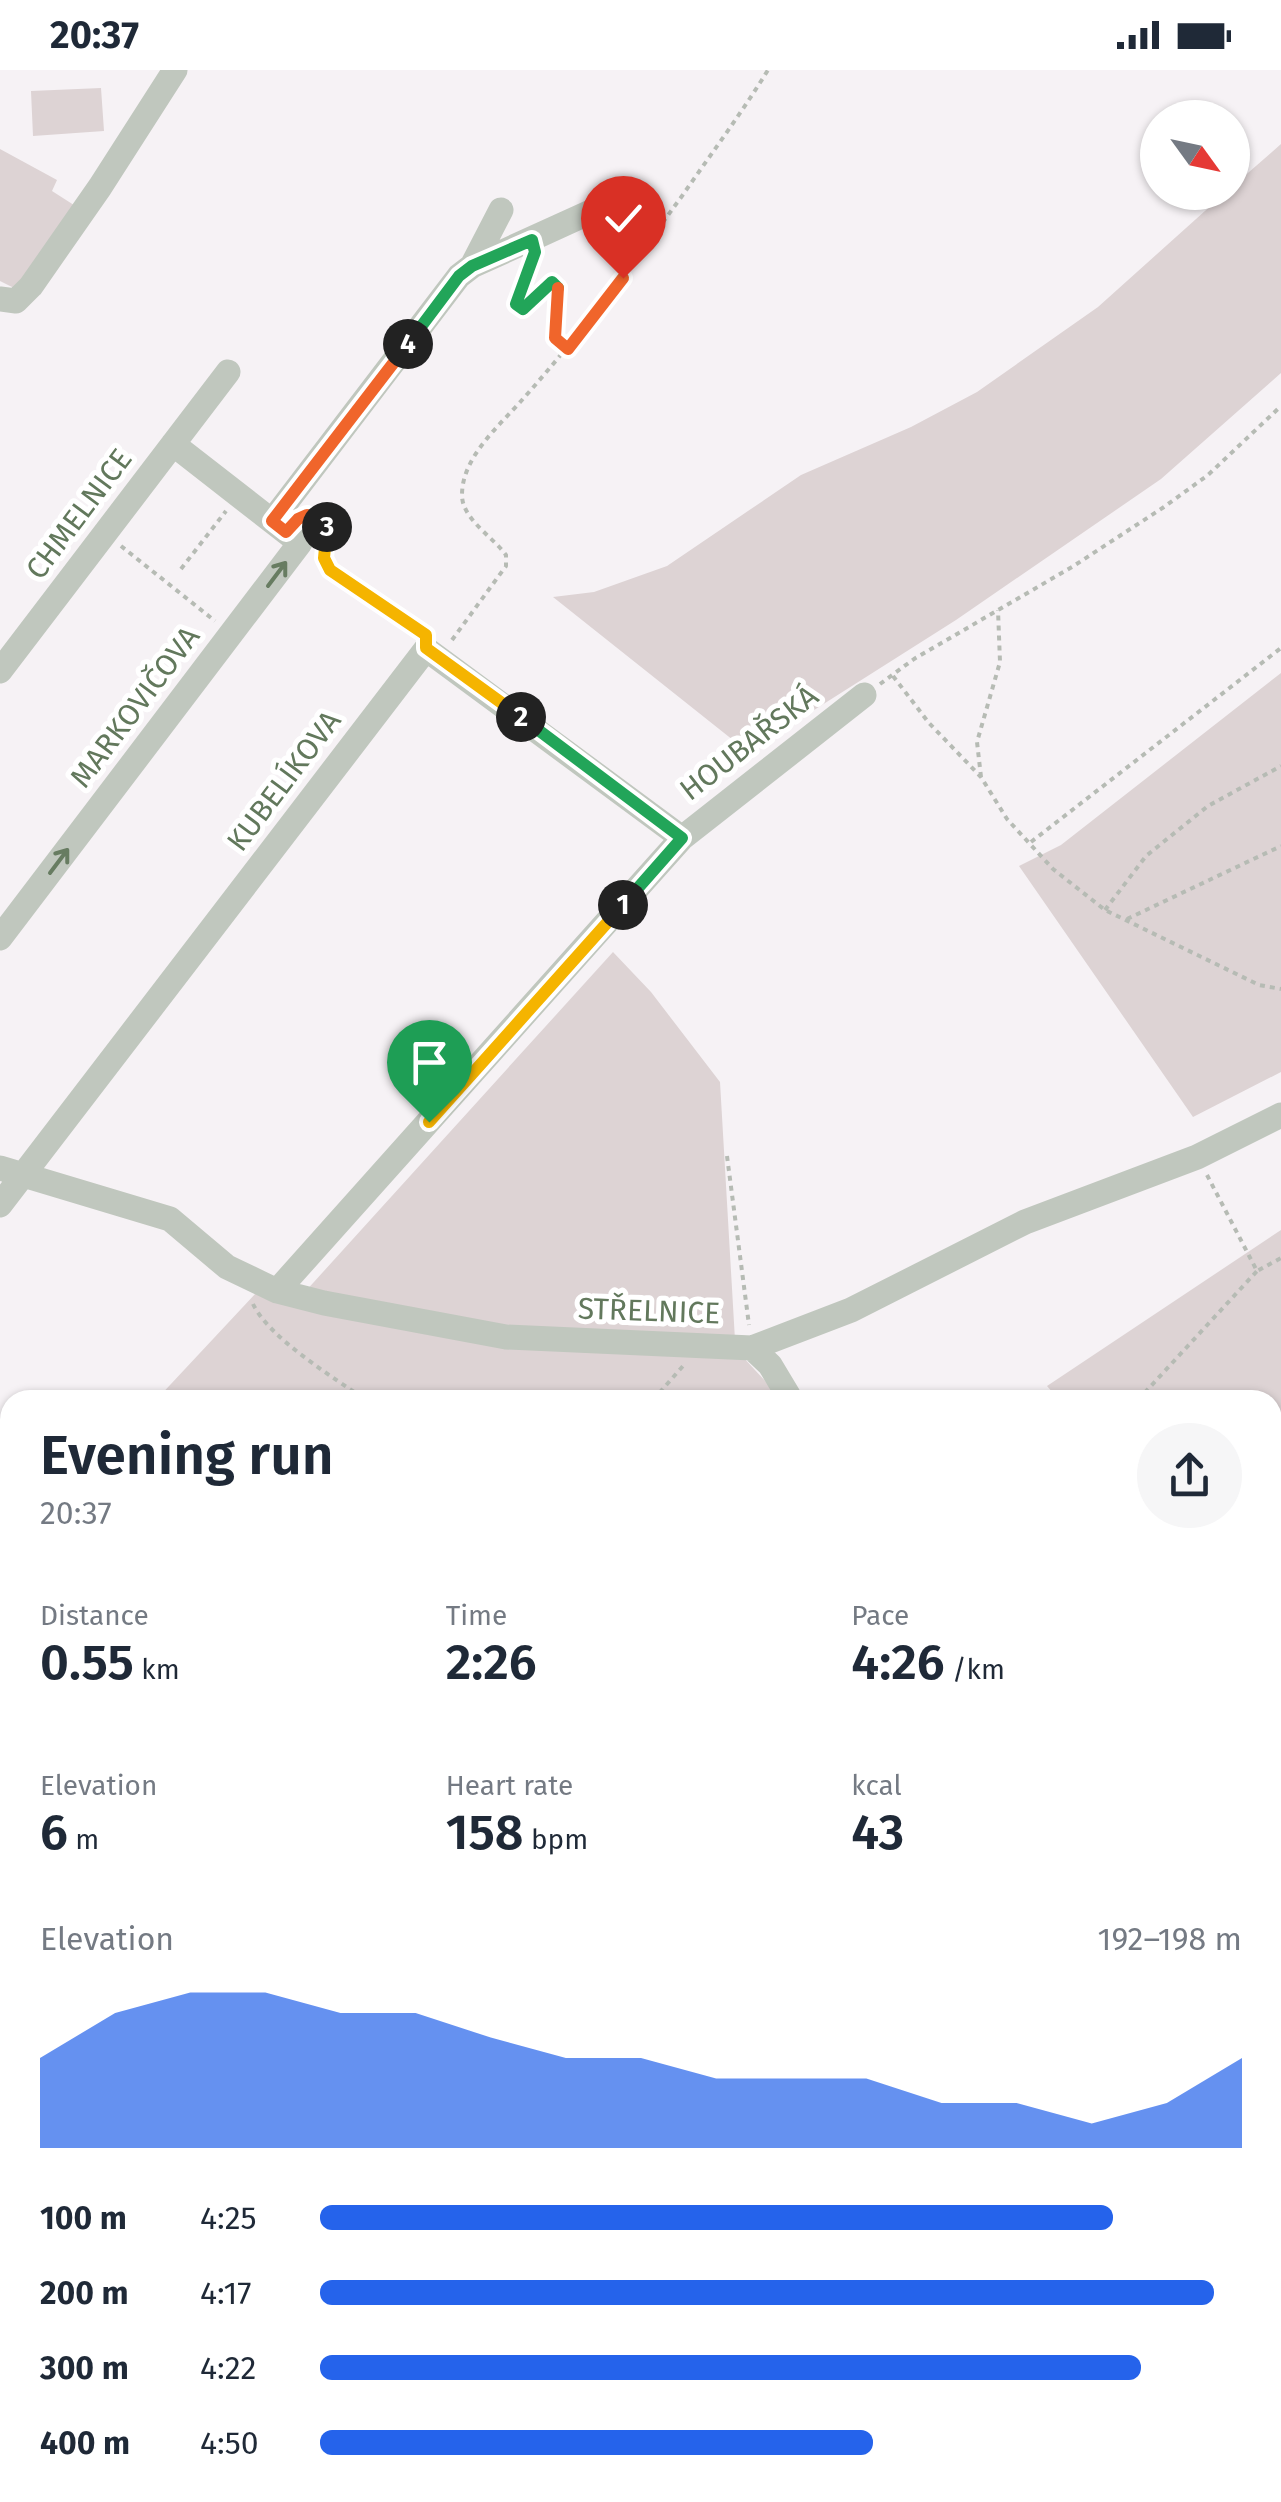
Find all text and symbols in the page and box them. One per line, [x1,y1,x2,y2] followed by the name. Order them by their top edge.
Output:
[50,12,139,58] text: 20:37
[1140,100,1250,210] north arrow
[1140,100,1250,210] map controls
[581,176,666,279] pin
[596,191,651,246] icon: check
[383,319,433,369] pin: 4
[400,327,416,360] text: 4
[18,442,140,586] street label: CHMELNICE
[302,502,352,552] pin: 3
[320,510,334,543] text: 3
[266,561,287,588] one-way arrow
[63,619,208,795] street label: MARKOVIČOVA
[673,677,826,808] street label: HOUBAŘSKÁ
[496,692,546,742] pin: 2
[514,700,528,733] text: 2
[219,703,349,858] street label: KUBELÍKOVA
[48,848,69,875] one-way arrow
[598,880,648,930] pin: 1
[617,888,630,921] text: 1
[387,1020,472,1123] pin
[402,1035,457,1090] icon: arrive
[577,1291,721,1331] street label: STŘELNICE
[40,1423,334,1489] text: Evening run
[1137,1423,1242,1528] button: share
[40,1494,112,1532] text: 20:37
[40,1599,149,1632] text: Distance
[446,1599,507,1632] text: Time
[851,1599,909,1632] text: Pace
[40,1632,134,1692] text: 0.55
[446,1632,537,1692] text: 2:26
[851,1632,945,1692] text: 4:26
[134,1653,180,1686] text: km
[945,1653,1005,1686] text: /km
[40,1769,157,1802] text: Elevation
[446,1769,573,1802] text: Heart rate
[851,1769,902,1802] text: kcal
[40,1802,68,1862] text: 6
[446,1802,524,1862] text: 158
[851,1802,904,1862] text: 43
[68,1823,99,1856] text: m
[524,1823,588,1856] text: bpm
[40,1920,174,1958] text: Elevation
[1098,1920,1242,1958] text: 192–198 m
[40,2199,127,2237] text: 100 m
[200,2199,257,2237] text: 4:25
[40,2274,129,2312] text: 200 m
[200,2274,252,2312] text: 4:17
[40,2349,129,2387] text: 300 m
[200,2349,256,2387] text: 4:22
[40,2424,130,2462] text: 400 m
[200,2424,259,2462] text: 4:50

